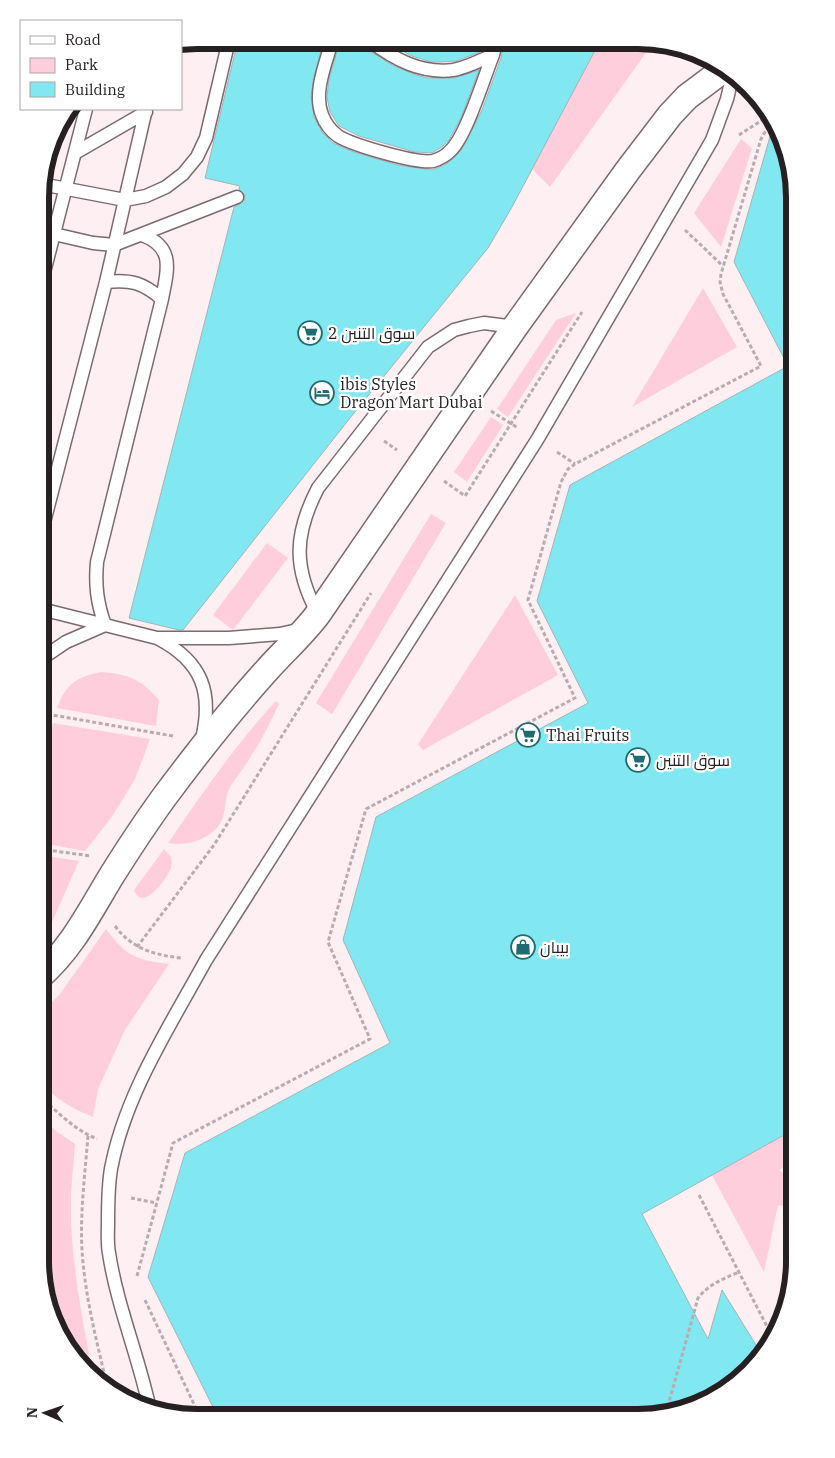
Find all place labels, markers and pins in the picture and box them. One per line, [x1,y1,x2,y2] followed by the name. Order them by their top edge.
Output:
[297,320,323,346] supermarket icon: سوق التنين 2
[328,323,415,344] place label: سوق التنين 2
[340,374,483,412] place label: ibis Styles Dragon Mart Dubai
[309,380,335,406] hotel icon: ibis Styles Dragon Mart Dubai
[515,722,541,748] supermarket icon: Thai Fruits
[546,725,629,745] place label: Thai Fruits
[625,747,651,773] supermarket icon: سوق التنين
[656,750,730,771] place label: سوق التنين
[510,934,536,960] shop icon: بيبان
[540,937,569,958] place label: بيبان

